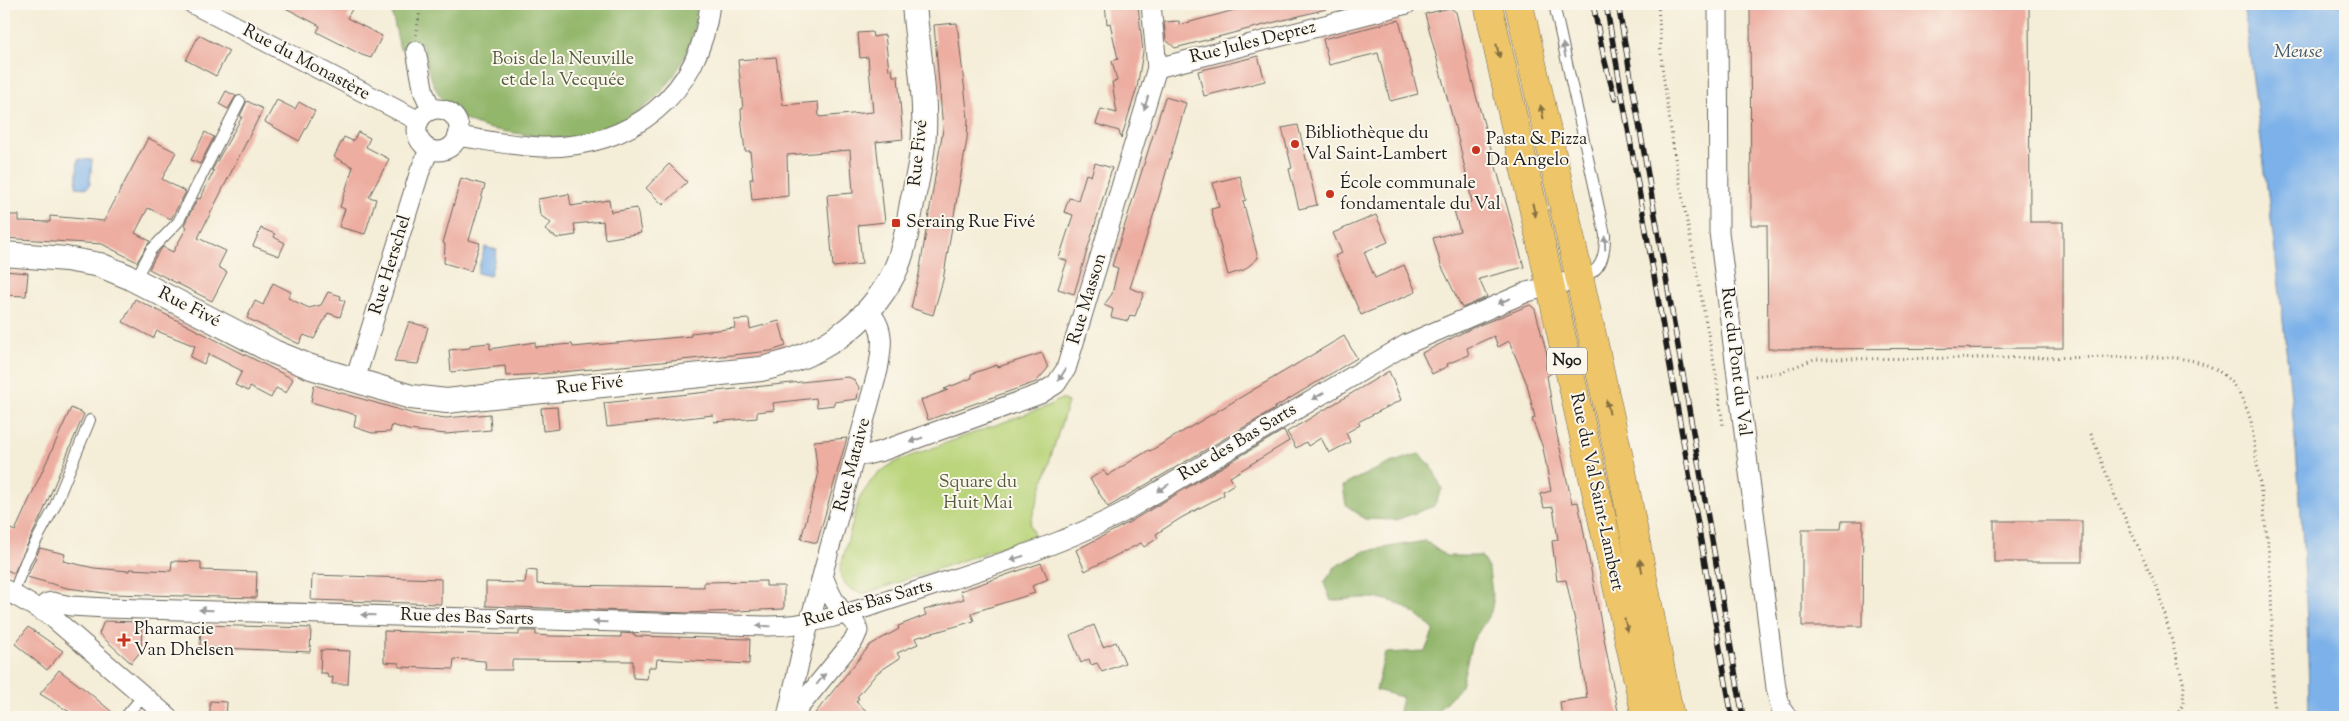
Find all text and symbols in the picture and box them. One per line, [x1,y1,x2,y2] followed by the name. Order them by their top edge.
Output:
[1187,15,1319,71] street label: Rue Jules Deprez
[238,18,374,108] street label: Rue du Monastère
[2274,39,2323,66] water label: Meuse
[1560,41,1568,57] one-way arrow
[1495,44,1503,60] one-way arrow
[492,47,634,94] park label: Bois de la Neuville et de la Vecquée
[1142,96,1150,111] one-way arrow
[1538,104,1546,119] one-way arrow
[903,118,935,188] street label: Rue Fivé
[1305,121,1448,168] place label: Bibliothèque du Val Saint-Lambert
[1486,127,1587,174] place label: Pasta & Pizza Da Angelo
[1289,138,1301,150] marker: Bibliothèque du Val Saint-Lambert
[1470,144,1482,156] marker: Pasta & Pizza Da Angelo
[1340,171,1501,218] place label: École communale fondamentale du Val
[1324,188,1336,200] marker: École communale fondamentale du Val
[1530,203,1538,219] one-way arrow
[906,210,1035,236] place label: Seraing Rue Fivé
[363,212,419,318] street label: Rue Herschel
[890,217,902,229] marker: Seraing Rue Fivé
[1601,235,1609,251] one-way arrow
[1062,250,1114,348] street label: Rue Masson
[153,281,225,335] street label: Rue Fivé
[1713,286,1757,438] street label: Rue du Pont du Val
[1497,298,1512,306] one-way arrow
[1547,348,1587,374] road number: N90
[1058,368,1067,382] one-way arrow
[555,370,625,402] street label: Rue Fivé
[1311,391,1324,400] one-way arrow
[1562,391,1630,593] street label: Rue du Val Saint-Lambert
[1174,397,1302,489] street label: Rue des Bas Sarts
[1604,400,1612,415] one-way arrow
[828,415,878,515] street label: Rue Mataive
[908,436,923,444] one-way arrow
[939,470,1017,517] park label: Square du Huit Mai
[1157,484,1170,493] one-way arrow
[1009,554,1024,562] one-way arrow
[1636,558,1644,574] one-way arrow
[800,573,936,635] street label: Rue des Bas Sarts
[400,603,534,633] street label: Rue des Bas Sarts
[197,606,213,614] one-way arrow
[360,611,376,619] one-way arrow
[134,617,235,664] place label: Pharmacie Van Dhelsen
[1622,617,1630,633] one-way arrow
[592,618,608,626] one-way arrow
[755,622,771,630] one-way arrow
[118,634,130,646] marker: Pharmacie Van Dhelsen
[816,673,827,686] one-way arrow

